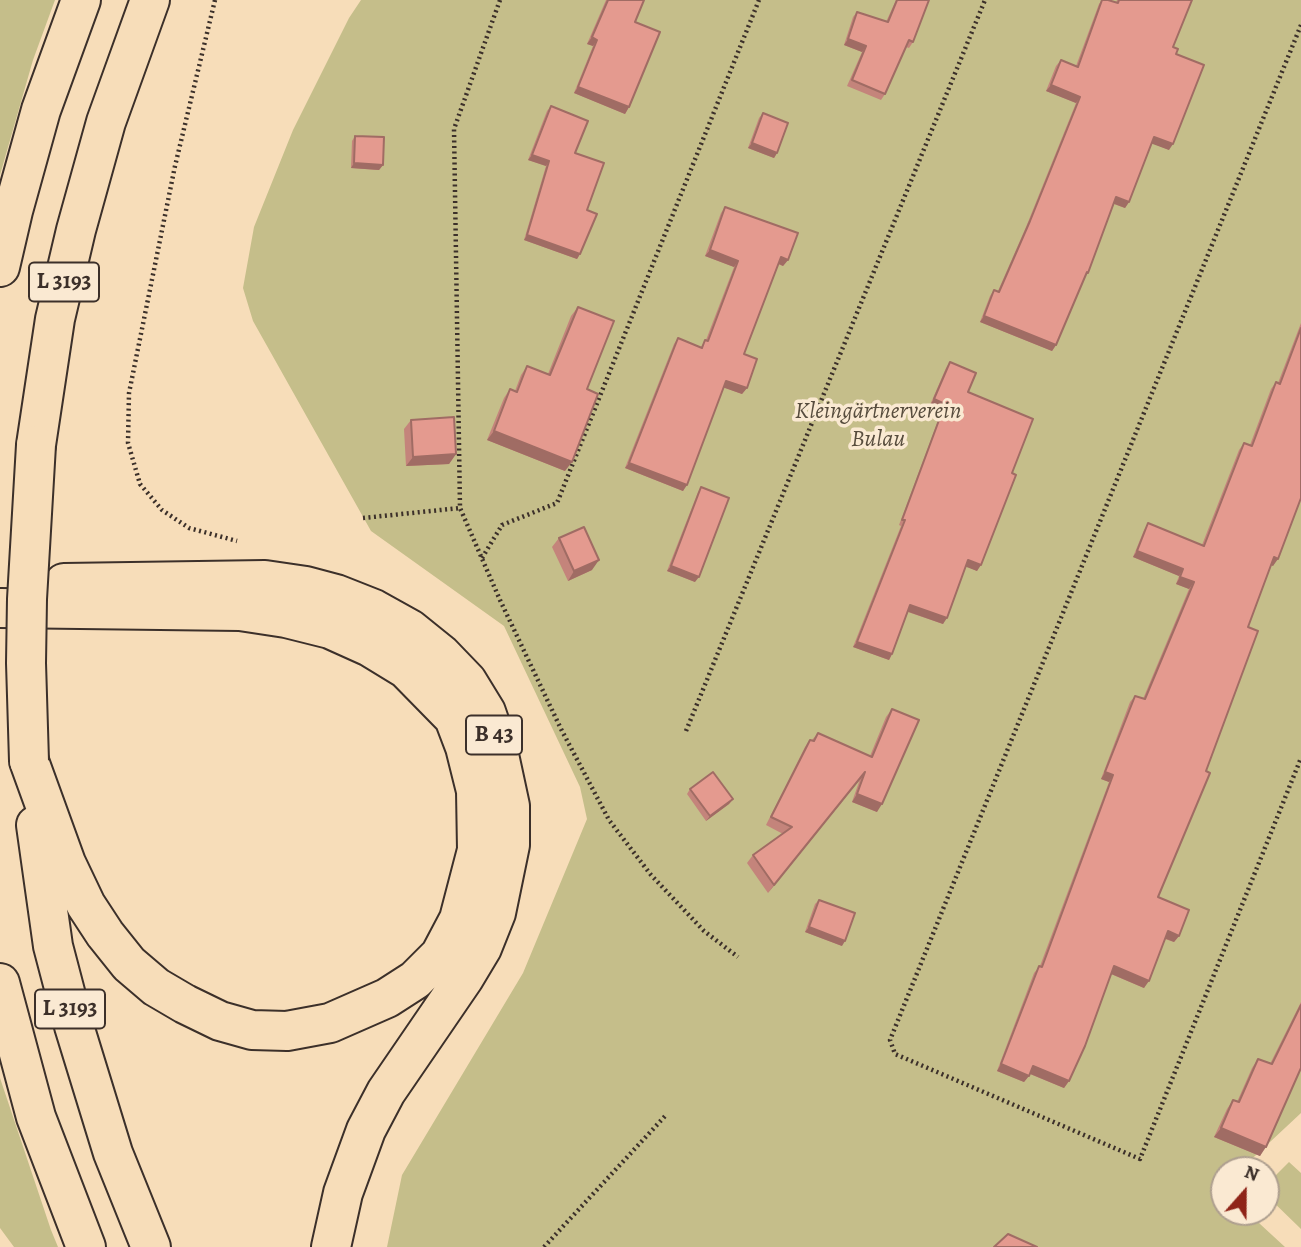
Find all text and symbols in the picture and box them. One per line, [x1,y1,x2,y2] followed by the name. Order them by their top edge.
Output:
[29,262,99,302] road number: L 3193
[795,398,961,454] park label: Kleingärtnerverein Bulau
[466,716,522,754] road number: B 43
[35,990,105,1028] road number: L 3193
[1210,1156,1280,1226] north arrow
[1241,1159,1263,1188] text: N

